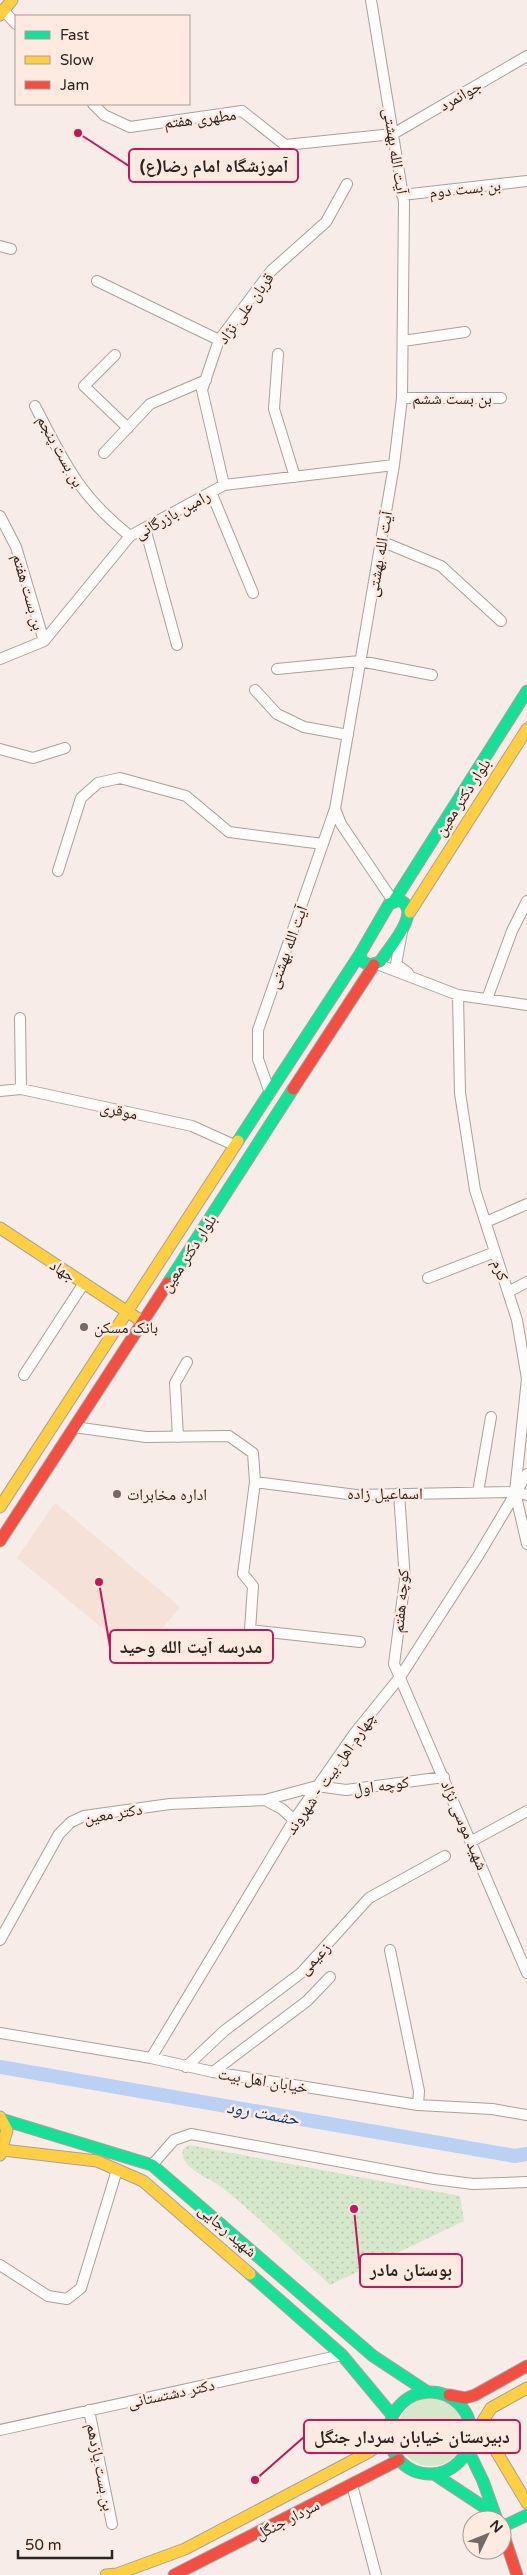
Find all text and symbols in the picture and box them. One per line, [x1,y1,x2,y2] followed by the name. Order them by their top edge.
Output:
[15,15,190,105] legend
[60,26,90,44] text: Fast
[60,51,94,69] text: Slow
[60,76,89,94] text: Jam
[436,76,485,116] street label: جوانمرد
[163,105,237,133] street label: مطهری هفتم
[378,107,412,197] street label: آیت الله بهشتی
[129,149,298,182] callout: آموزشگاه امام رضا(ع)
[140,155,288,178] text: آموزشگاه امام رضا(ع)
[428,175,502,203] street label: بن بست دوم
[213,269,278,348] street label: قربان علی نژاد
[412,389,492,409] street label: بن بست ششم
[32,412,88,491] street label: بن بست پنجم
[131,486,214,544] street label: رامین بازرگانی
[363,509,398,599] street label: آیت الله بهشتی
[8,552,48,633] street label: بن بست هفتم
[430,755,495,840] street label: بلوار دکتر معین
[264,902,313,992] street label: آیت الله بهشتی
[98,1097,139,1125] street label: موقری
[156,1211,221,1296] street label: بلوار دکتر معین
[46,1255,79,1287] street label: جهاد
[487,1257,513,1284] street label: کرم
[94,1318,158,1338] place label: بانک مسکن
[78,1321,90,1333] marker: بانک مسکن
[347,1484,423,1504] street label: اسماعیل زاده
[127,1485,207,1505] place label: اداره مخابرات
[111,1488,123,1500] marker: اداره مخابرات
[388,1568,414,1634] street label: کوچه هفتم
[110,1630,273,1663] callout: مدرسه آیت الله وحید
[120,1636,262,1658] text: مدرسه آیت الله وحید
[281,1709,381,1839] street label: چهارم اهل بیت - شهروند
[352,1772,411,1800] street label: کوچه اول
[436,1777,492,1873] street label: شهید موسی نژاد
[83,1800,144,1828] street label: دکتر معین
[294,1938,335,1979] street label: زعیمی
[216,2064,309,2098] street label: خیابان اهل بیت
[225,2096,301,2130] water label: حشمت رود
[194,2200,261,2262] street label: شهید رجایی
[360,2254,462,2287] callout: بوستان مادر
[369,2259,452,2281] text: بوستان مادر
[126,2375,217,2413] street label: دکتر دشتستانی
[304,2420,520,2453] callout: دبیرستان خیابان سردار جنگل
[82,2422,118,2513] street label: بن بست یازدهم
[314,2426,510,2448] text: دبیرستان خیابان سردار جنگل
[252,2495,323,2545] street label: سردار جنگل
[462,2510,512,2560] north arrow
[486,2517,506,2536] text: N
[18,2528,111,2560] scale bar
[25,2536,62,2554] text: 50 m

